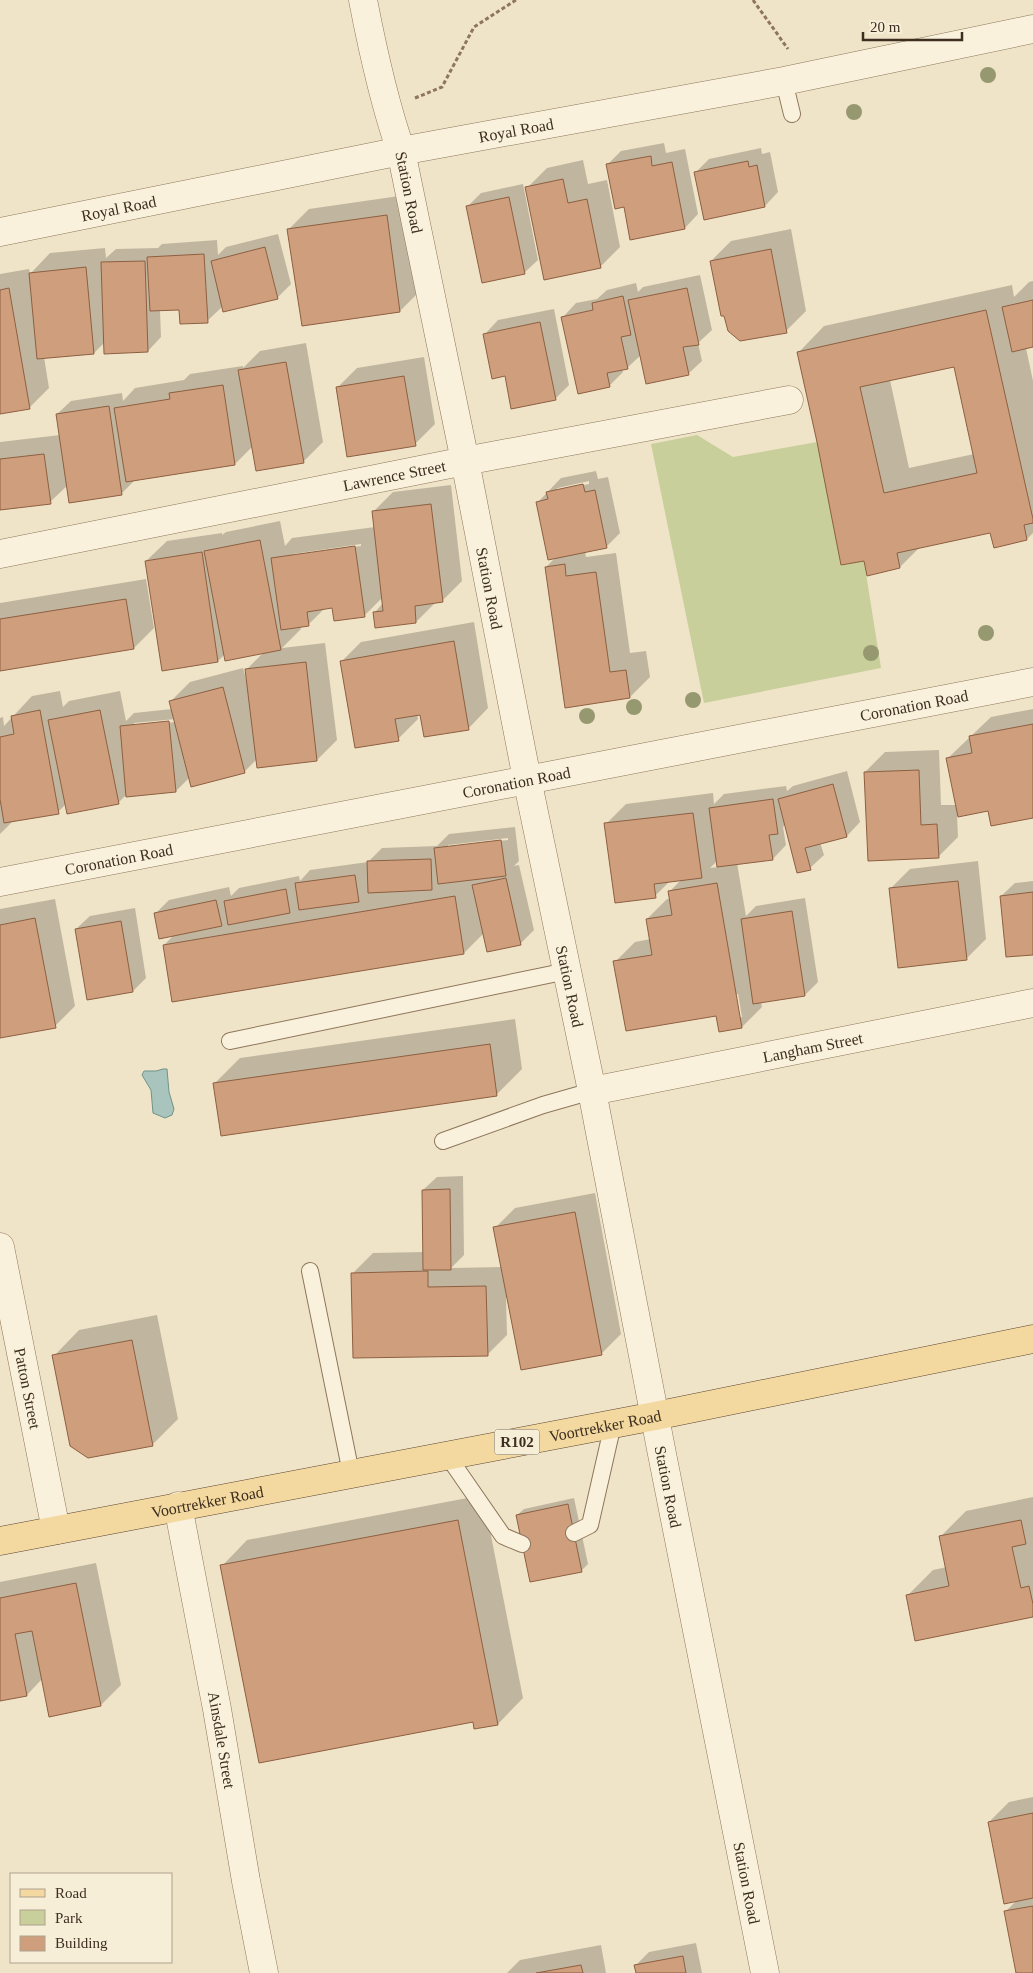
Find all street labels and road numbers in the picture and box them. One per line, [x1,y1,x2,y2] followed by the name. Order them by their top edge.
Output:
[477,115,555,146] street label: Royal Road
[392,150,426,235] street label: Station Road
[80,193,158,224] street label: Royal Road
[341,457,448,494] street label: Lawrence Street
[473,546,506,631] street label: Station Road
[859,687,970,724] street label: Coronation Road
[461,764,572,801] street label: Coronation Road
[63,841,174,878] street label: Coronation Road
[553,944,586,1029] street label: Station Road
[761,1029,865,1066] street label: Langham Street
[11,1346,44,1431] street label: Patton Street
[548,1407,663,1445] street label: Voortrekker Road
[494,1430,540,1454] road number: R102
[652,1444,684,1529] street label: Station Road
[150,1483,265,1521] street label: Voortrekker Road
[205,1690,238,1790] street label: Ainsdale Street
[730,1841,763,1925] street label: Station Road

